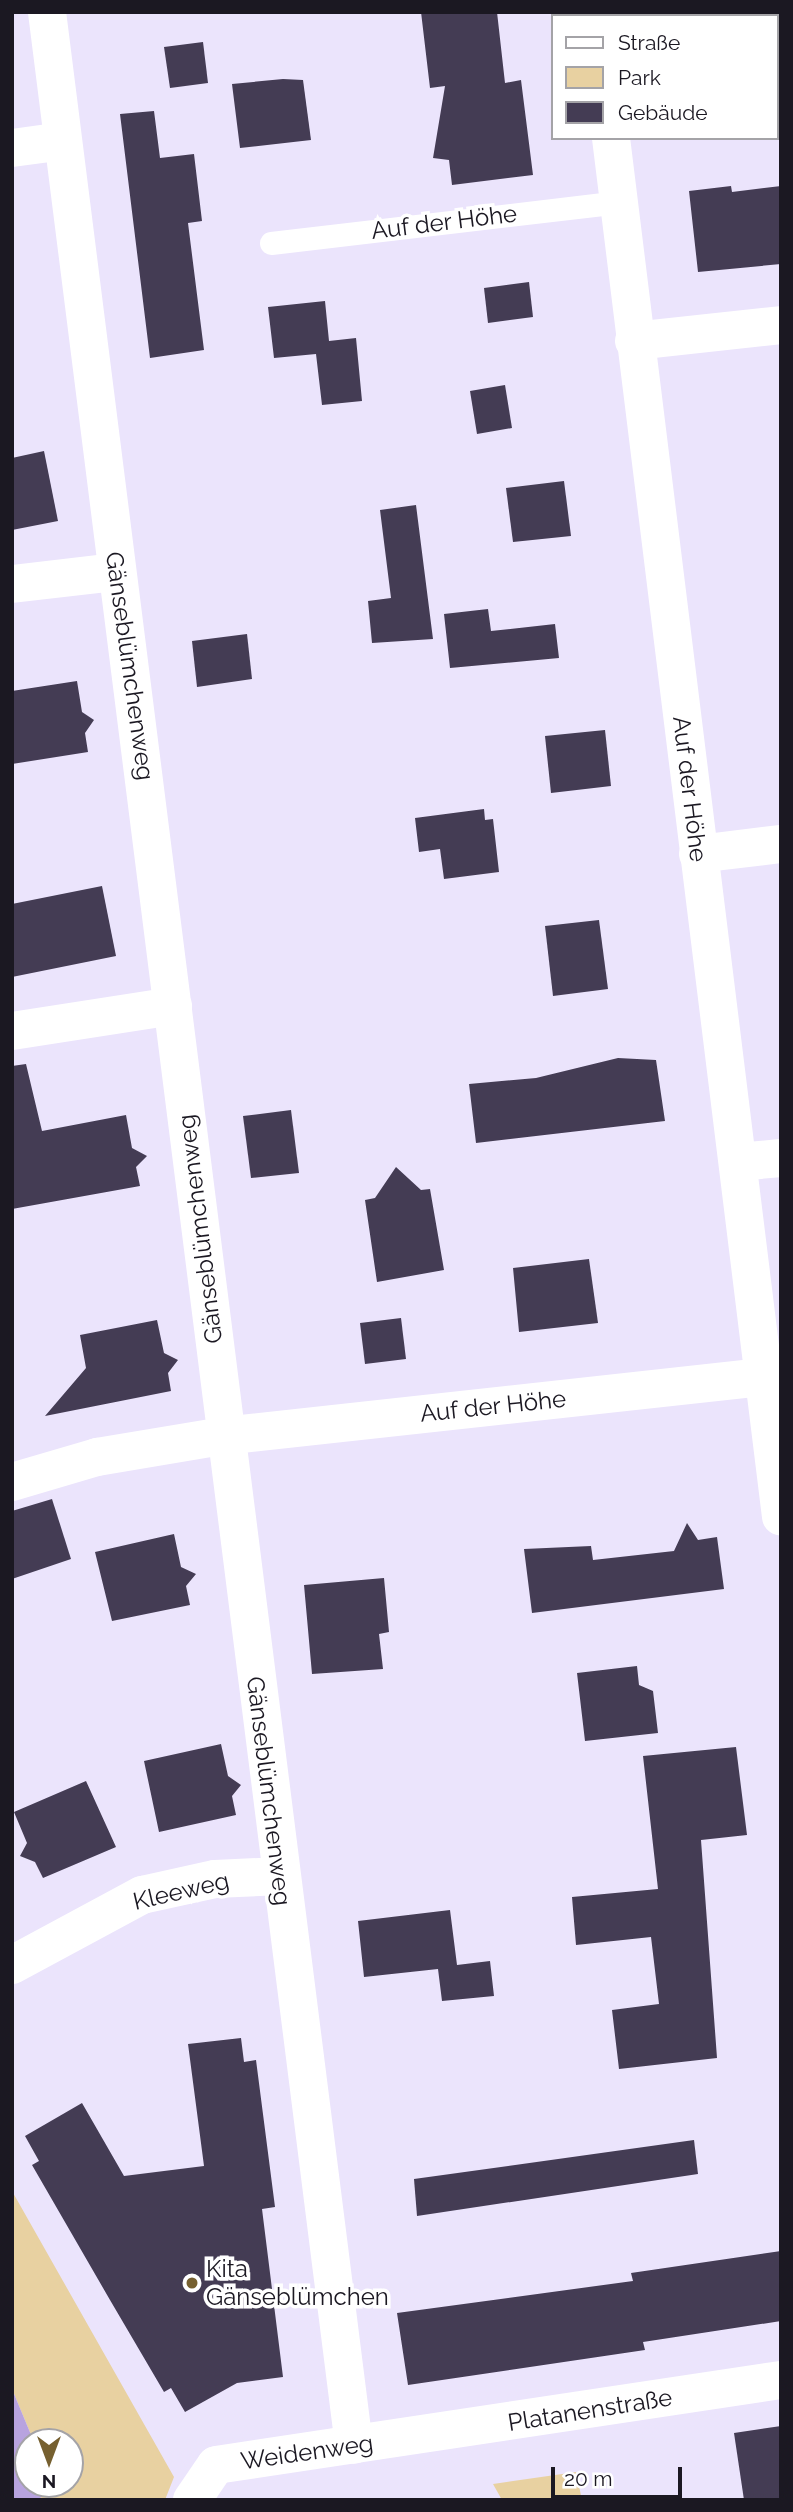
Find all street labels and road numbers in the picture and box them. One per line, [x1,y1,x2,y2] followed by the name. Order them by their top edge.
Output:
[369,199,519,245] street label: Auf der Höhe
[100,550,160,782] street label: Gänseblümchenweg
[667,714,713,864] street label: Auf der Höhe
[172,1113,228,1345] street label: Gänseblümchenweg
[418,1384,568,1428] street label: Auf der Höhe
[241,1675,297,1907] street label: Gänseblümchenweg
[130,1866,232,1916] street label: Kleeweg
[506,2383,674,2437] street label: Platanenstraße
[239,2428,375,2476] street label: Weidenweg

